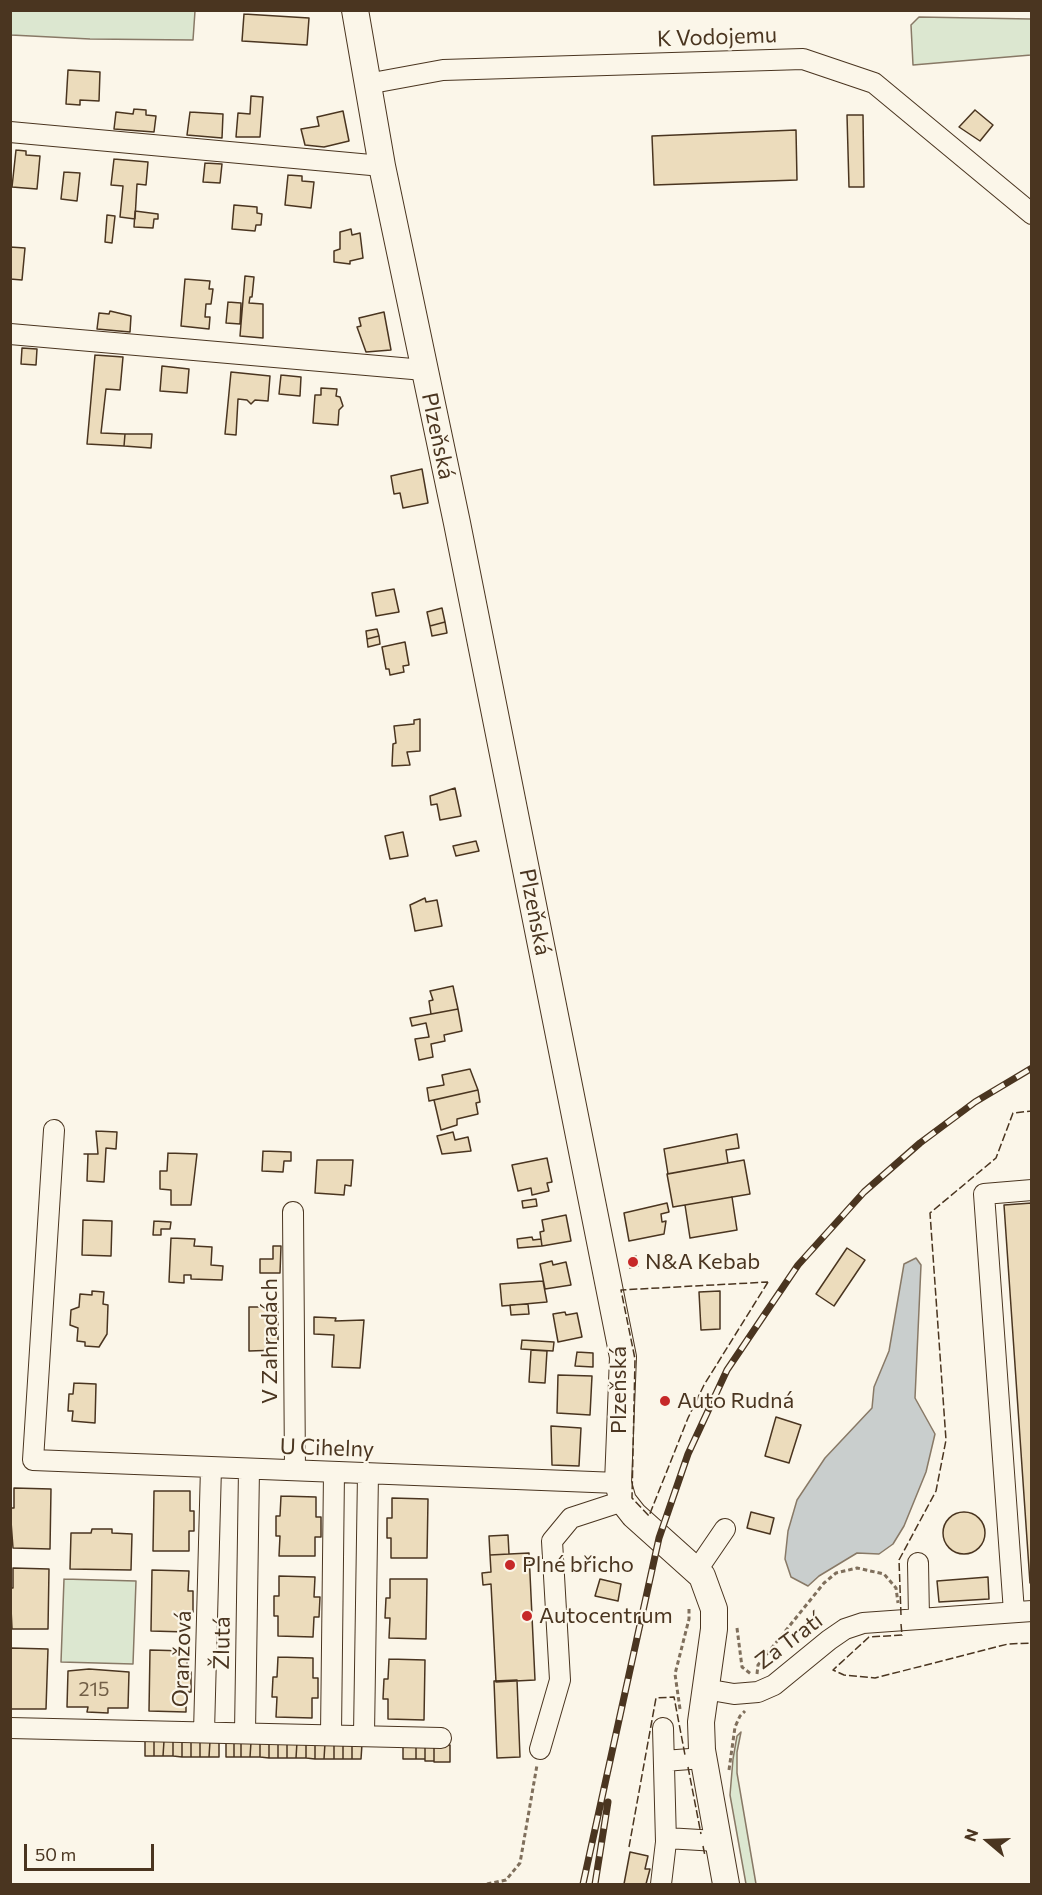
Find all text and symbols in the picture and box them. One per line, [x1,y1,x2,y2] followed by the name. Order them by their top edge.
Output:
[656,22,778,52] street label: K Vodojemu
[416,390,460,482] street label: Plzeňská
[514,866,556,958] street label: Plzeňská
[645,1249,760,1275] place label: N&A Kebab
[626,1255,640,1269] marker: N&A Kebab
[257,1278,283,1404] street label: V Zahradách
[606,1346,632,1434] street label: Plzeňská
[677,1388,794,1414] place label: Auto Rudná
[658,1394,672,1408] marker: Auto Rudná
[279,1433,375,1463] street label: U Cihelny
[522,1552,634,1578] place label: Plné břicho
[503,1558,517,1572] marker: Plné břicho
[539,1603,673,1629] place label: Autocentrum
[750,1607,828,1675] street label: Za Tratí
[520,1609,534,1623] marker: Autocentrum
[167,1610,197,1708] street label: Oranžová
[208,1616,236,1670] street label: Žlutá
[78,1677,110,1701] house number: 215
[958,1811,1018,1871] north arrow
[960,1826,981,1844] text: N
[27,1832,158,1870] scale bar
[35,1843,76,1865] text: 50 m

